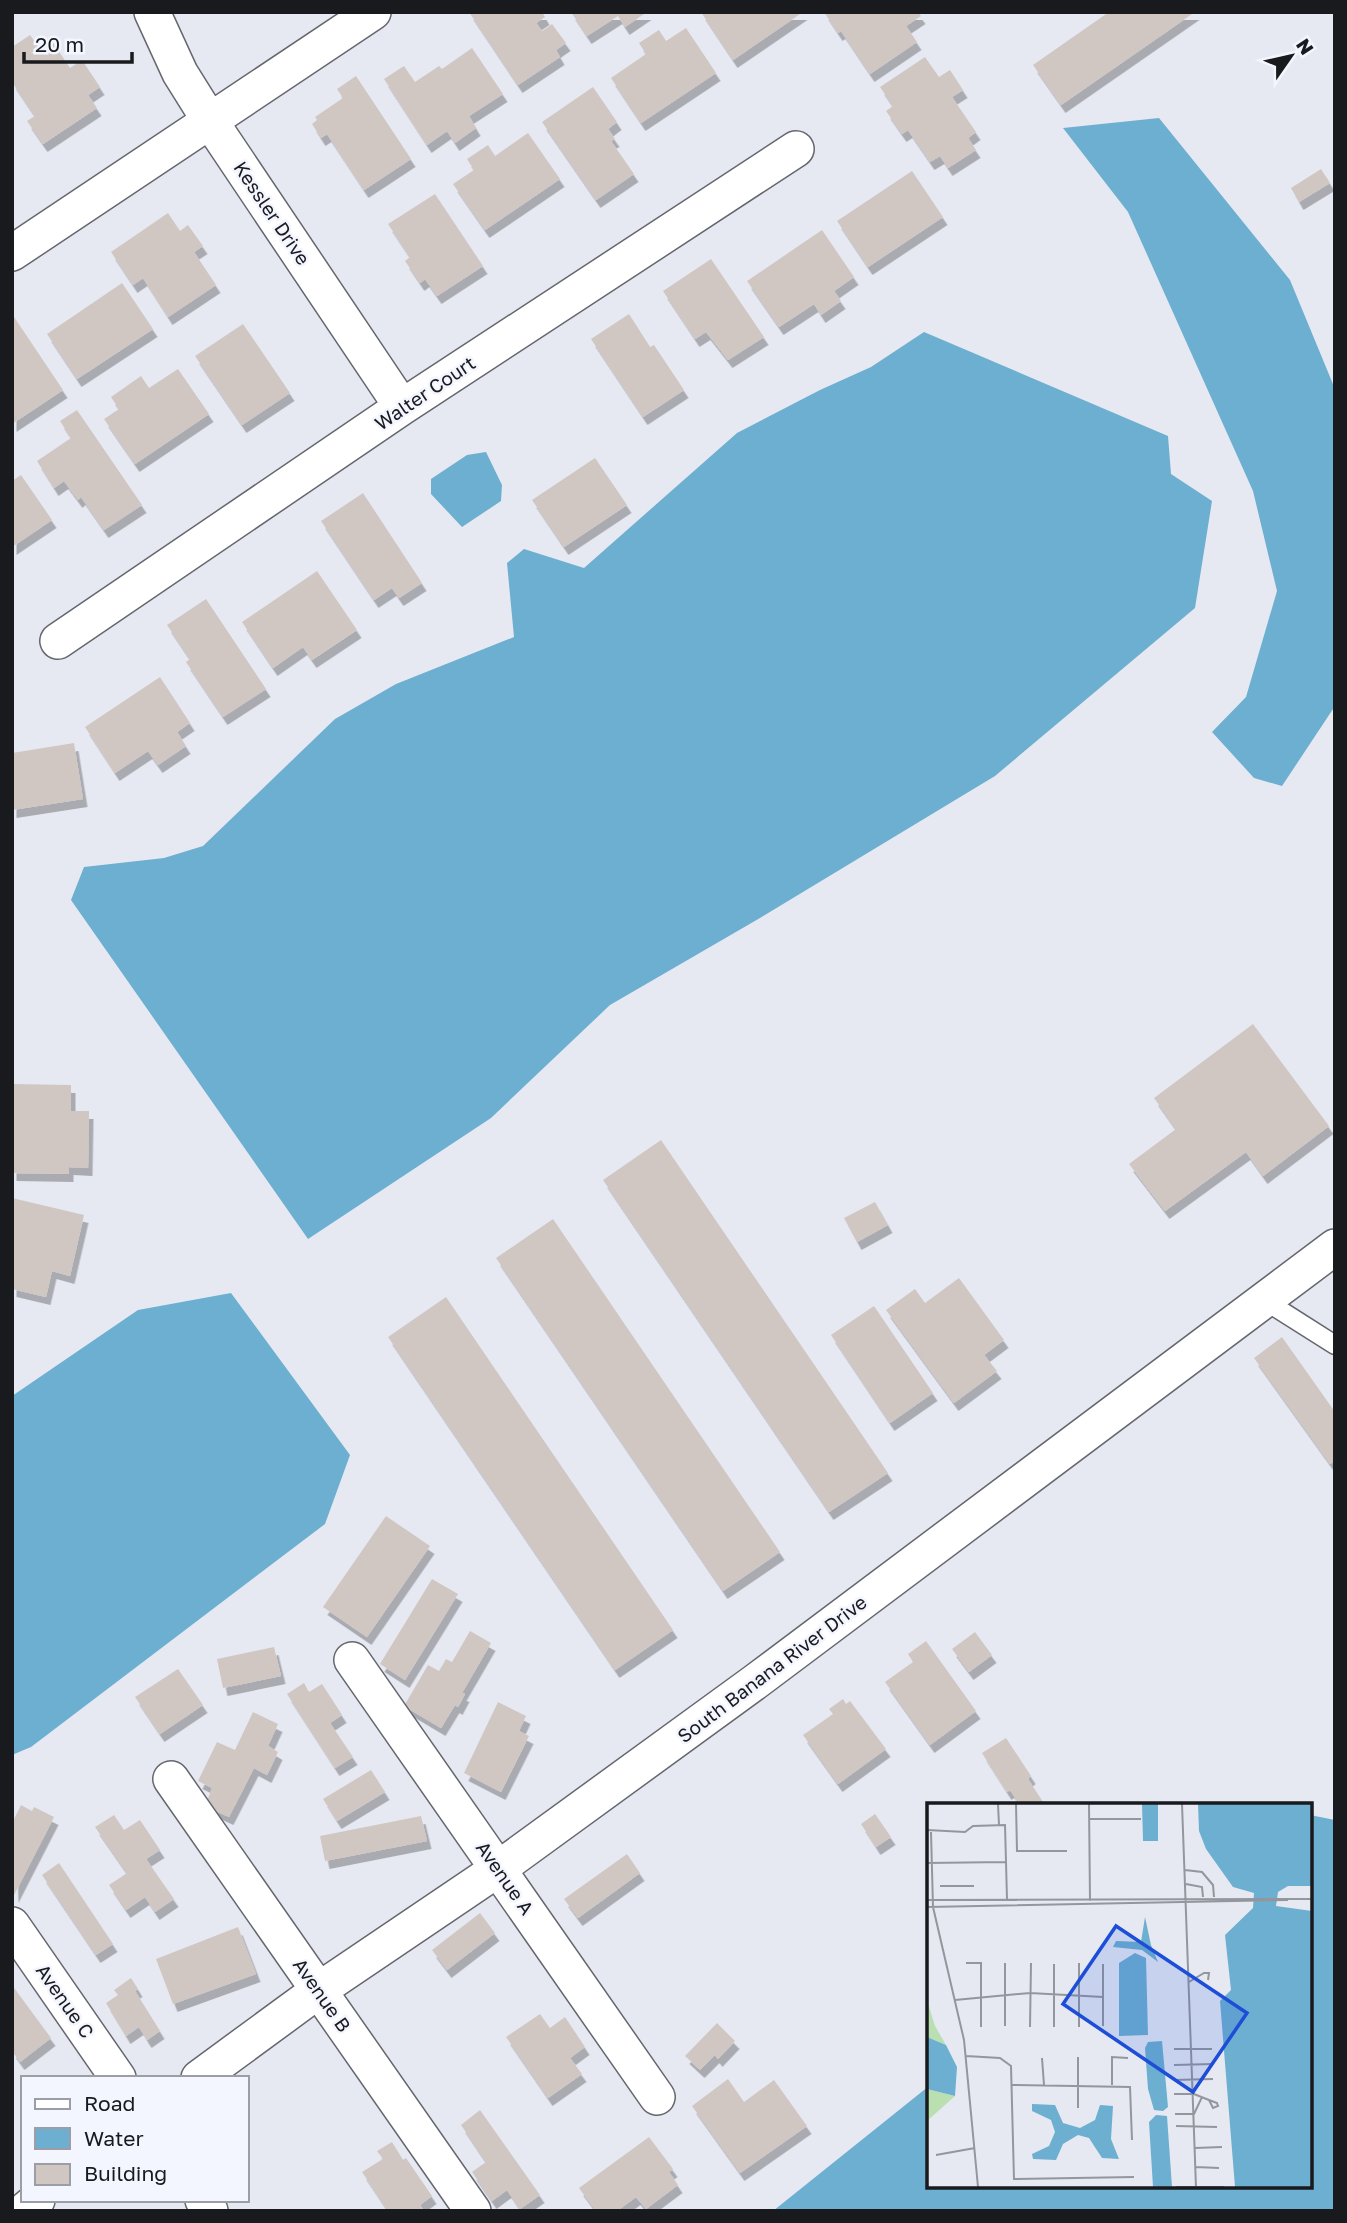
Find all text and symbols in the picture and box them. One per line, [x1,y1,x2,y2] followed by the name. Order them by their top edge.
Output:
[24,21,133,65] scale bar
[1256,21,1326,91] north arrow
[35,31,84,57] text: 20 m
[1292,34,1319,59] text: N
[229,157,316,269] street label: Kessler Drive
[370,351,479,435] street label: Walter Court
[673,1590,871,1747] street label: South Banana River Drive
[927,1803,1312,2188] inset map
[472,1836,539,1919] street label: Avenue A
[289,1953,356,2036] street label: Avenue B
[32,1959,99,2042] street label: Avenue C
[21,2076,248,2202] legend
[84,2090,135,2116] text: Road
[84,2125,144,2151] text: Water
[84,2160,167,2186] text: Building

